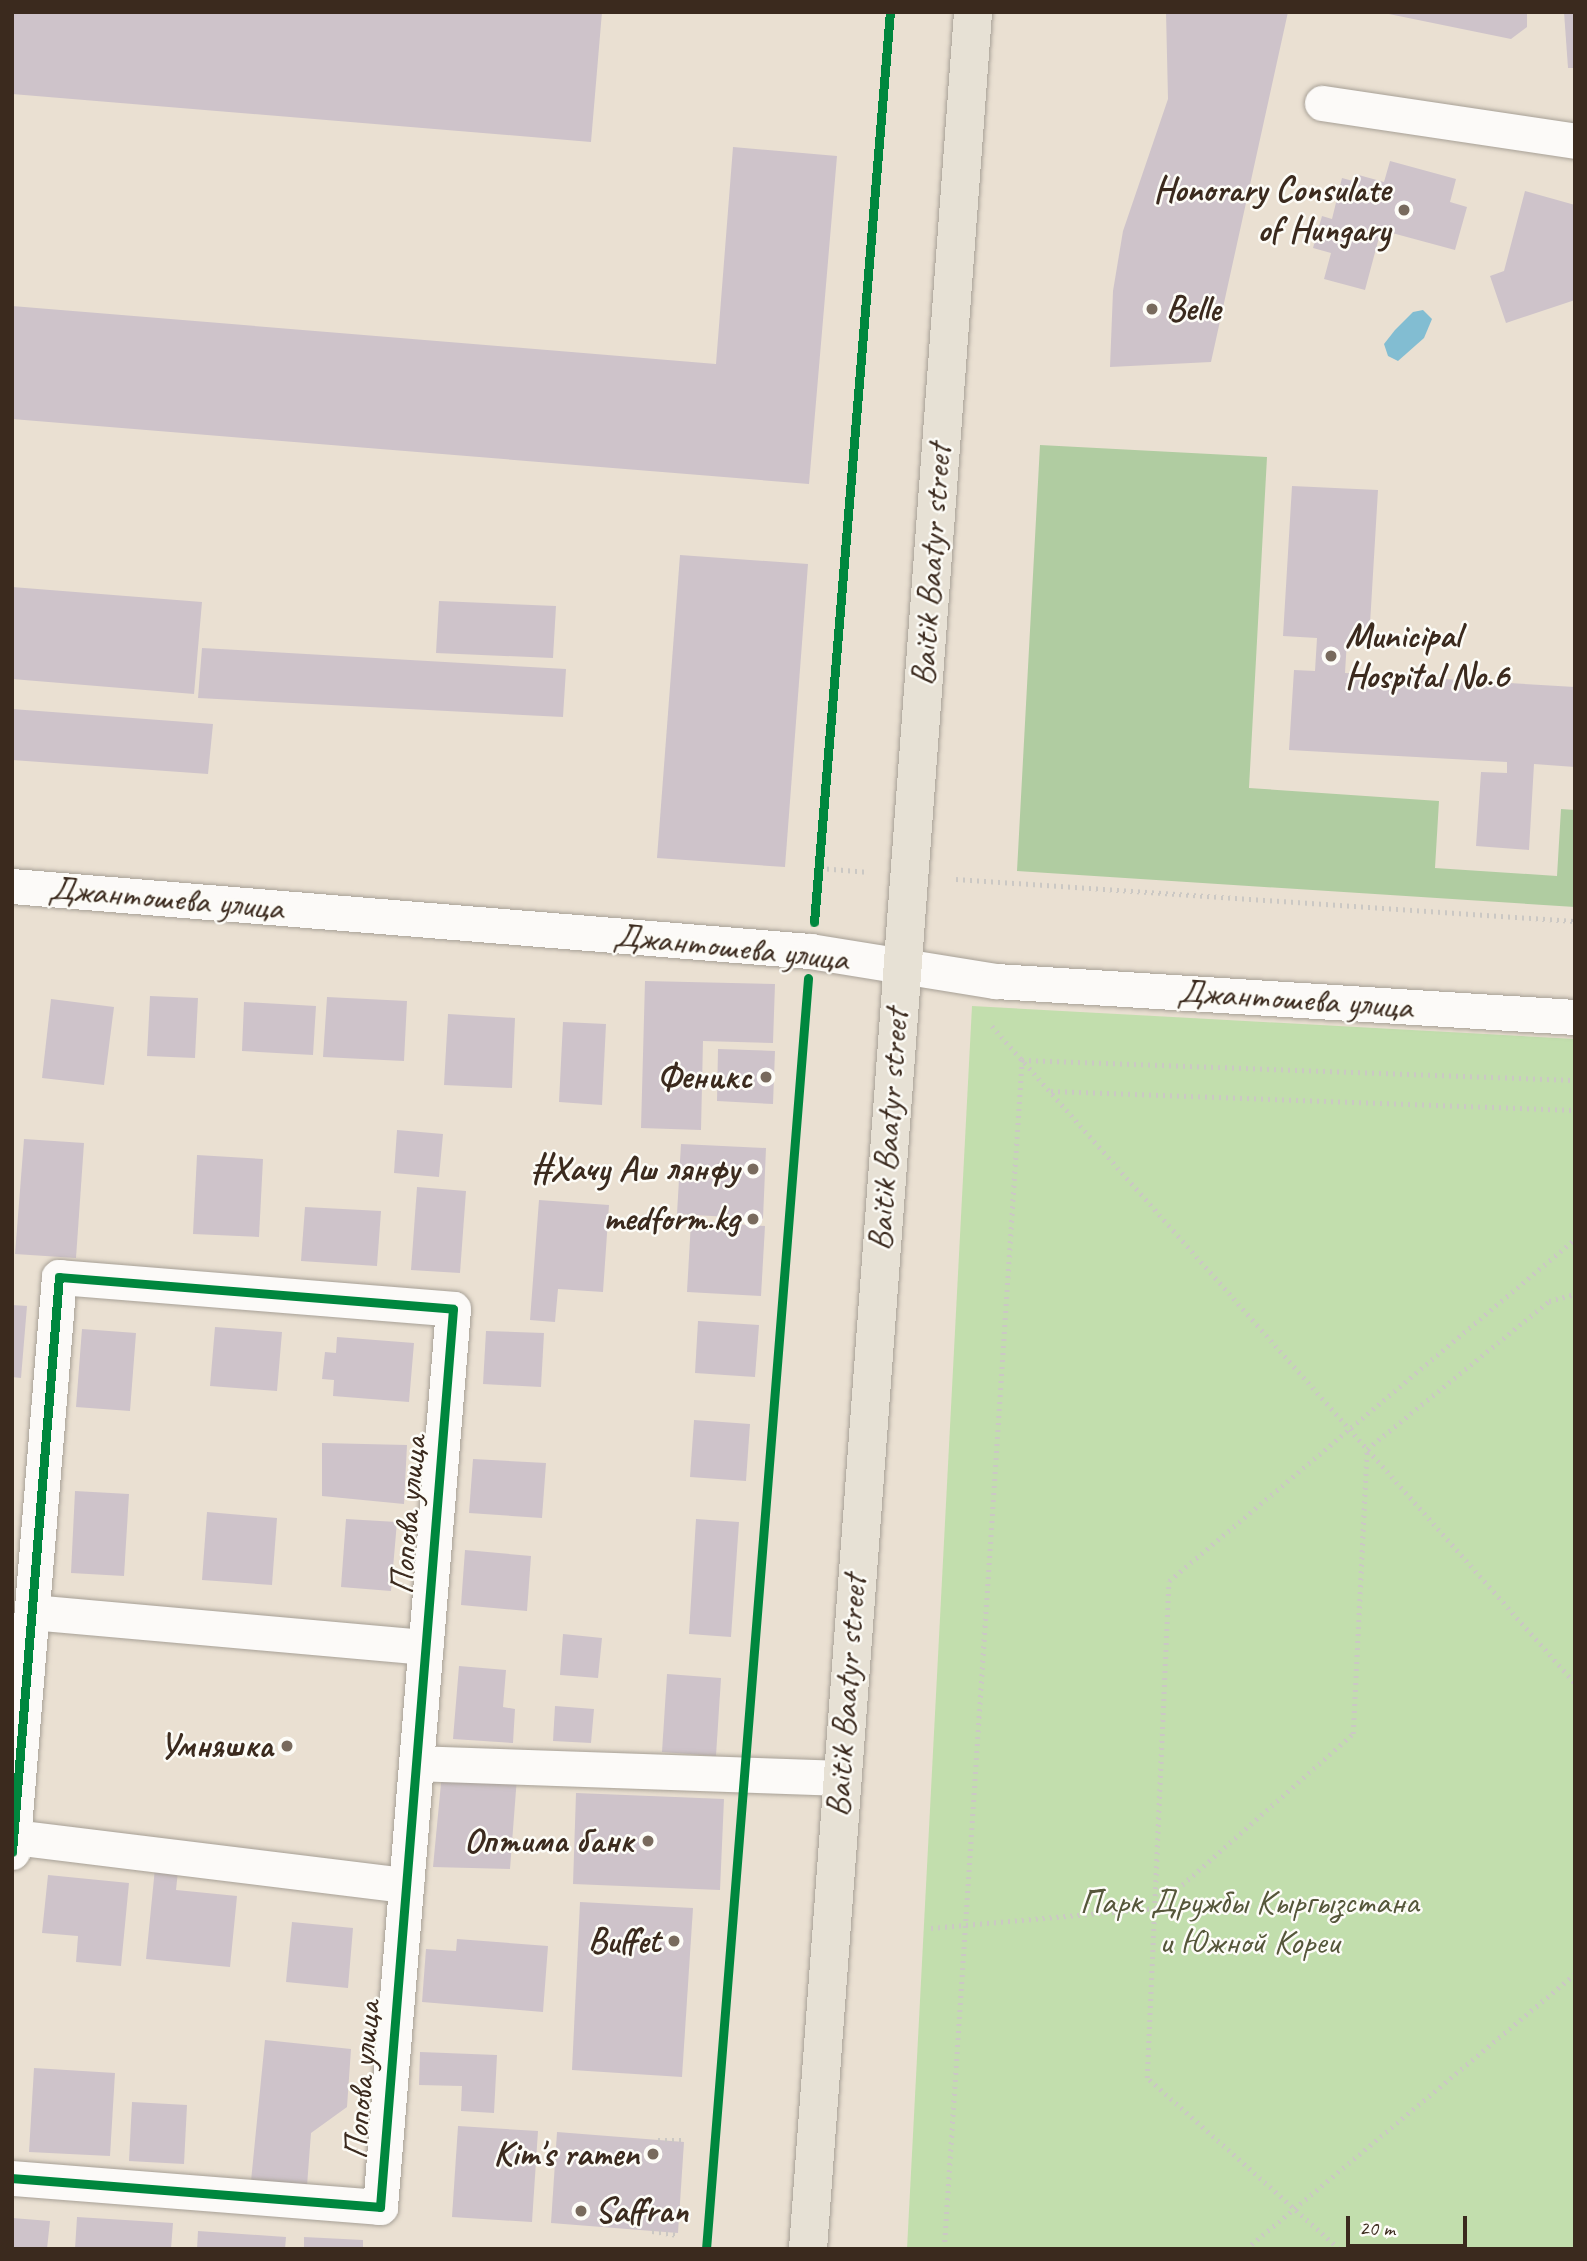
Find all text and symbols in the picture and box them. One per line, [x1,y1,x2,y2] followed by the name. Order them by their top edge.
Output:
[1153,169,1390,251] place label: Honorary Consulate of Hungary
[1396,202,1412,218] marker: Honorary Consulate of Hungary
[1166,288,1220,330] place label: Belle
[1144,301,1160,317] marker: Belle
[902,443,960,687] street label: Baitik Baatyr street
[1345,615,1509,697] place label: Municipal Hospital No.6
[1323,648,1339,664] marker: Municipal Hospital No.6
[46,867,286,929] street label: Джантошева улица
[611,914,851,980] street label: Джантошева улица
[1175,970,1415,1028] street label: Джантошева улица
[859,1008,917,1252] street label: Baitik Baatyr street
[657,1056,752,1098] place label: Феникс
[758,1069,774,1085] marker: Феникс
[526,1148,739,1190] place label: #Хачу Аш лянфу
[745,1161,761,1177] marker: #Хачу Аш лянфу
[603,1198,739,1240] place label: medform.kg
[745,1211,761,1227] marker: medform.kg
[380,1434,436,1596] street label: Попова улица
[817,1574,875,1818] street label: Baitik Baatyr street
[159,1725,273,1767] place label: Умняшка
[279,1738,295,1754] marker: Умняшка
[465,1820,634,1862] place label: Оптима банк
[640,1833,656,1849] marker: Оптима банк
[1080,1881,1418,1963] park label: Парк Дружбы Кыргызстана и Южной Кореи
[588,1920,660,1962] place label: Buffet
[666,1933,682,1949] marker: Buffet
[334,1999,390,2161] street label: Попова улица
[492,2133,639,2175] place label: Kim's ramen
[645,2146,661,2162] marker: Kim's ramen
[595,2190,688,2232] place label: Saffran
[1349,2202,1470,2246] scale bar
[573,2203,589,2219] marker: Saffran
[1359,2215,1395,2241] text: 20 m

